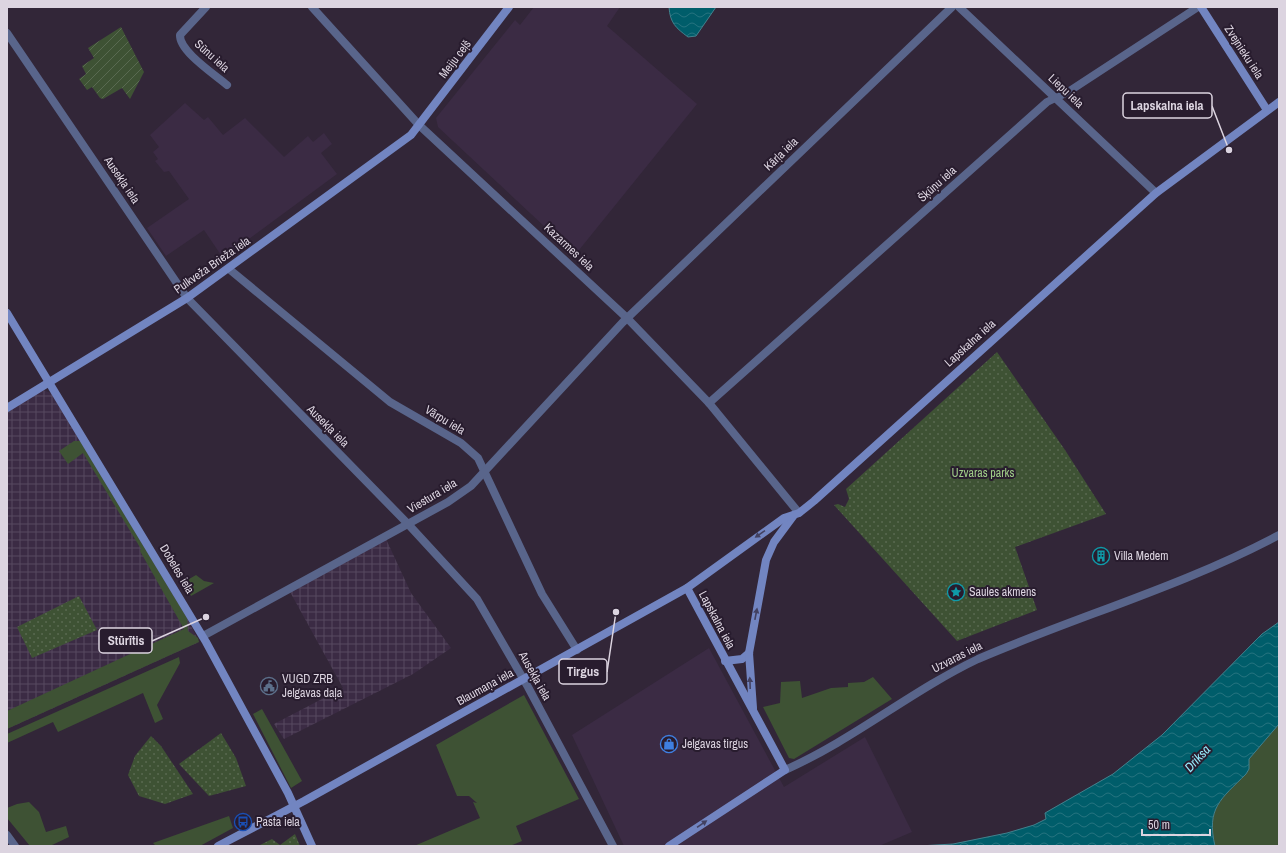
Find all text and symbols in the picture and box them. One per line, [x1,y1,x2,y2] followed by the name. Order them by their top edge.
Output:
[1221,22,1268,82] street label: Zvejnieku iela
[191,36,233,76] street label: Sūnu iela
[435,36,475,82] street label: Meiju ceļš
[1045,70,1088,112] street label: Liepu iela
[1123,93,1212,118] callout: Lapskalna iela
[1131,97,1204,114] text: Lapskalna iela
[760,133,802,174] street label: Kārļa iela
[100,152,144,207] street label: Ausekļa iela
[914,162,960,206] street label: Šķūņu iela
[541,220,598,275] street label: Kazarmes iela
[171,232,254,297] street label: Pulkveža Brieža iela
[941,315,999,370] street label: Lapskalna iela
[303,401,353,451] street label: Ausekļa iela
[422,402,468,438] street label: Vārpu iela
[952,465,1015,481] park label: Uzvaras parks
[404,475,460,517] street label: Viestura iela
[755,531,766,538] one-way arrow
[156,541,198,597] street label: Dobeles iela
[1091,546,1111,566] building icon: Villa Medem
[1114,548,1169,564] place label: Villa Medem
[946,582,966,602] place icon: Saules akmens
[969,584,1036,600] place label: Saules akmens
[695,588,739,652] street label: Lapskalna iela
[753,608,759,620] one-way arrow
[99,628,152,653] callout: Stūrītis
[108,632,144,649] text: Stūrītis
[929,637,985,677] street label: Uzvaras iela
[515,648,555,704] street label: Ausekļa iela
[559,659,607,684] callout: Tirgus
[567,663,599,680] text: Tirgus
[454,664,517,709] street label: Blaumaņa iela
[282,671,343,701] place label: VUGD ZRB Jelgavas daļa
[259,676,279,696] public building icon: VUGD ZRB Jelgavas daļa
[747,676,753,689] one-way arrow
[659,734,679,754] shop icon: Jelgavas tirgus
[682,736,748,752] place label: Jelgavas tirgus
[1181,741,1214,775] water label: Driksa
[1142,811,1210,837] scale bar
[233,812,253,832] bus stop icon: Pasta iela
[256,814,300,830] place label: Pasta iela
[1148,817,1170,833] text: 50 m
[696,820,707,828] one-way arrow

